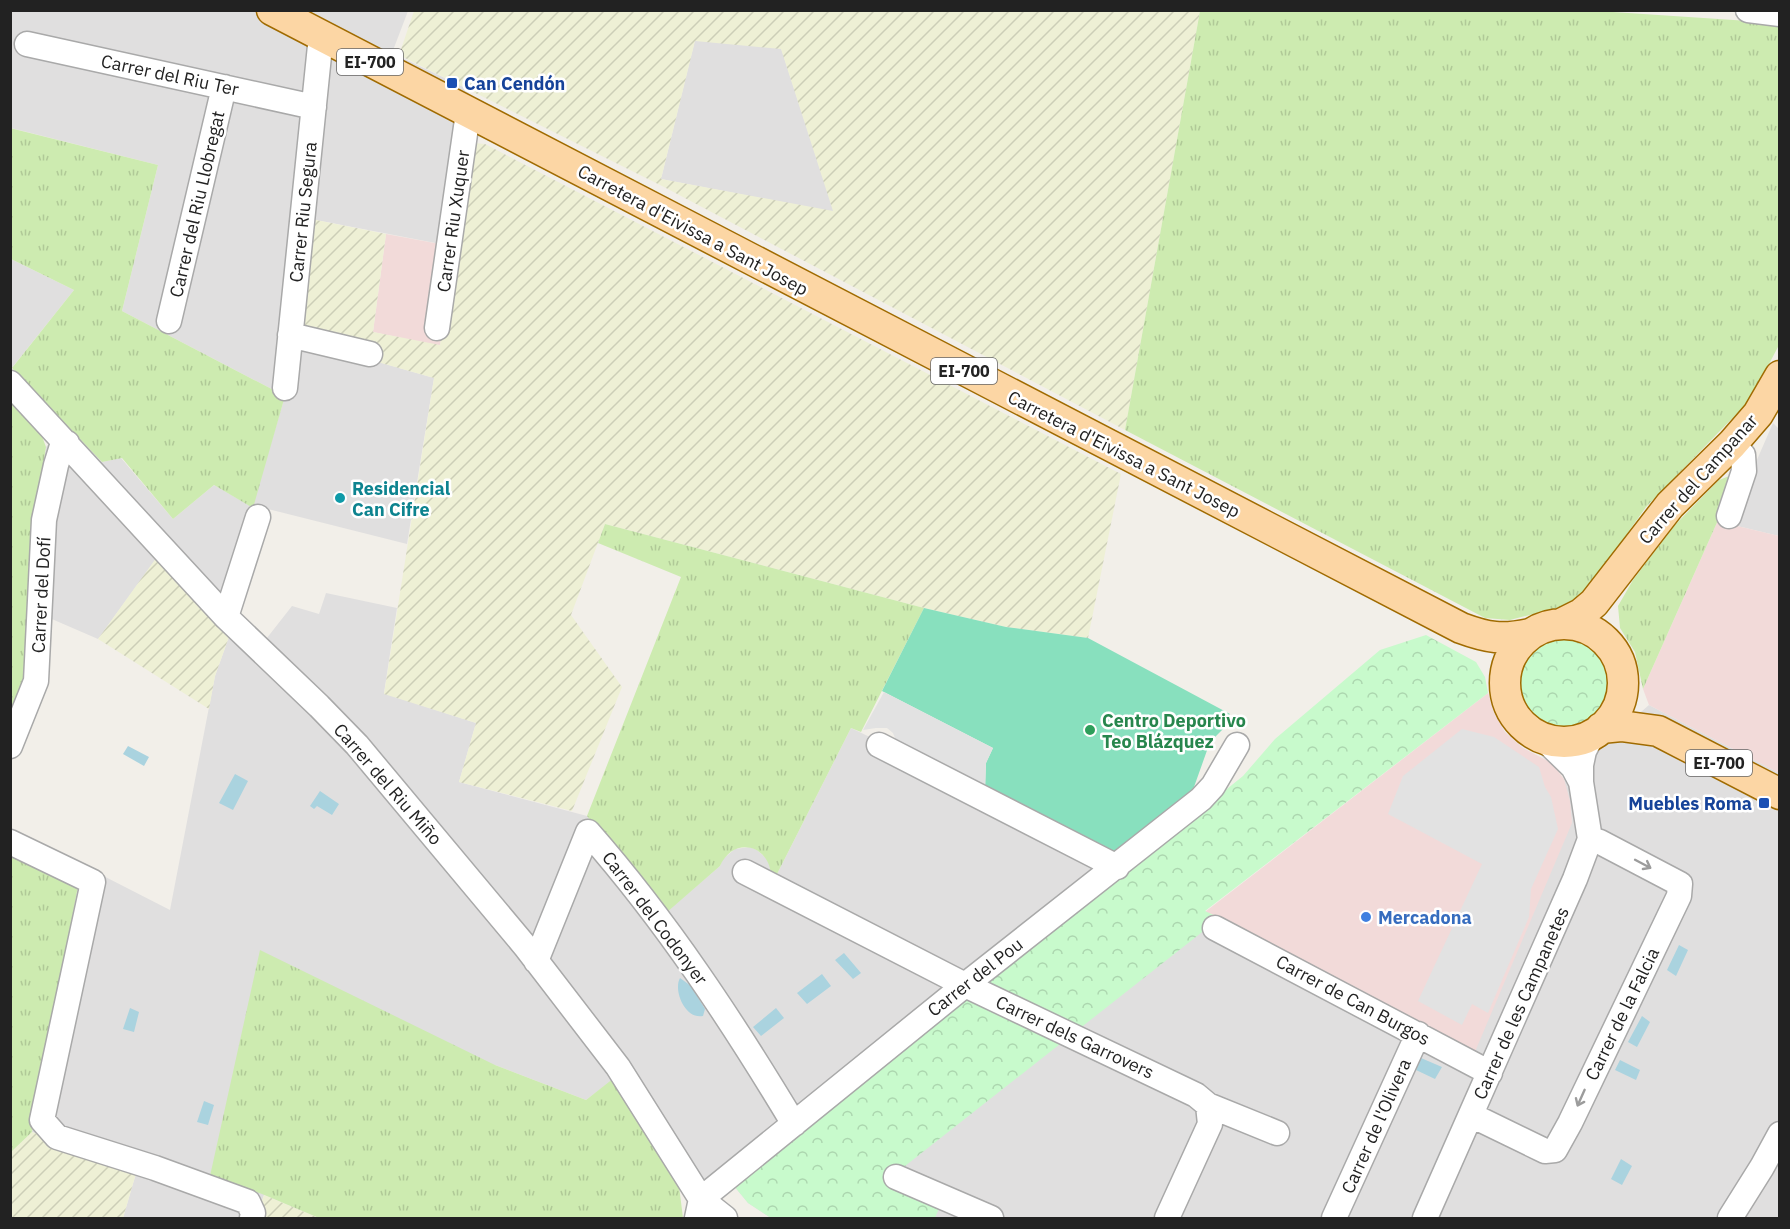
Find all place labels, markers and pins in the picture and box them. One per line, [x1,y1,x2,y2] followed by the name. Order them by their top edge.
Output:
[464,72,565,95] place label: Can Cendón
[445,76,459,90] marker: Can Cendón
[352,477,451,521] place label: Residencial Can Cifre
[333,491,347,505] marker: Residencial Can Cifre
[1102,709,1246,753] place label: Centro Deportivo Teo Blázquez
[1083,723,1097,737] marker: Centro Deportivo Teo Blázquez
[1628,792,1752,815] place label: Muebles Roma
[1757,796,1771,810] marker: Muebles Roma
[1378,906,1472,929] place label: Mercadona
[1359,910,1373,924] marker: Mercadona

